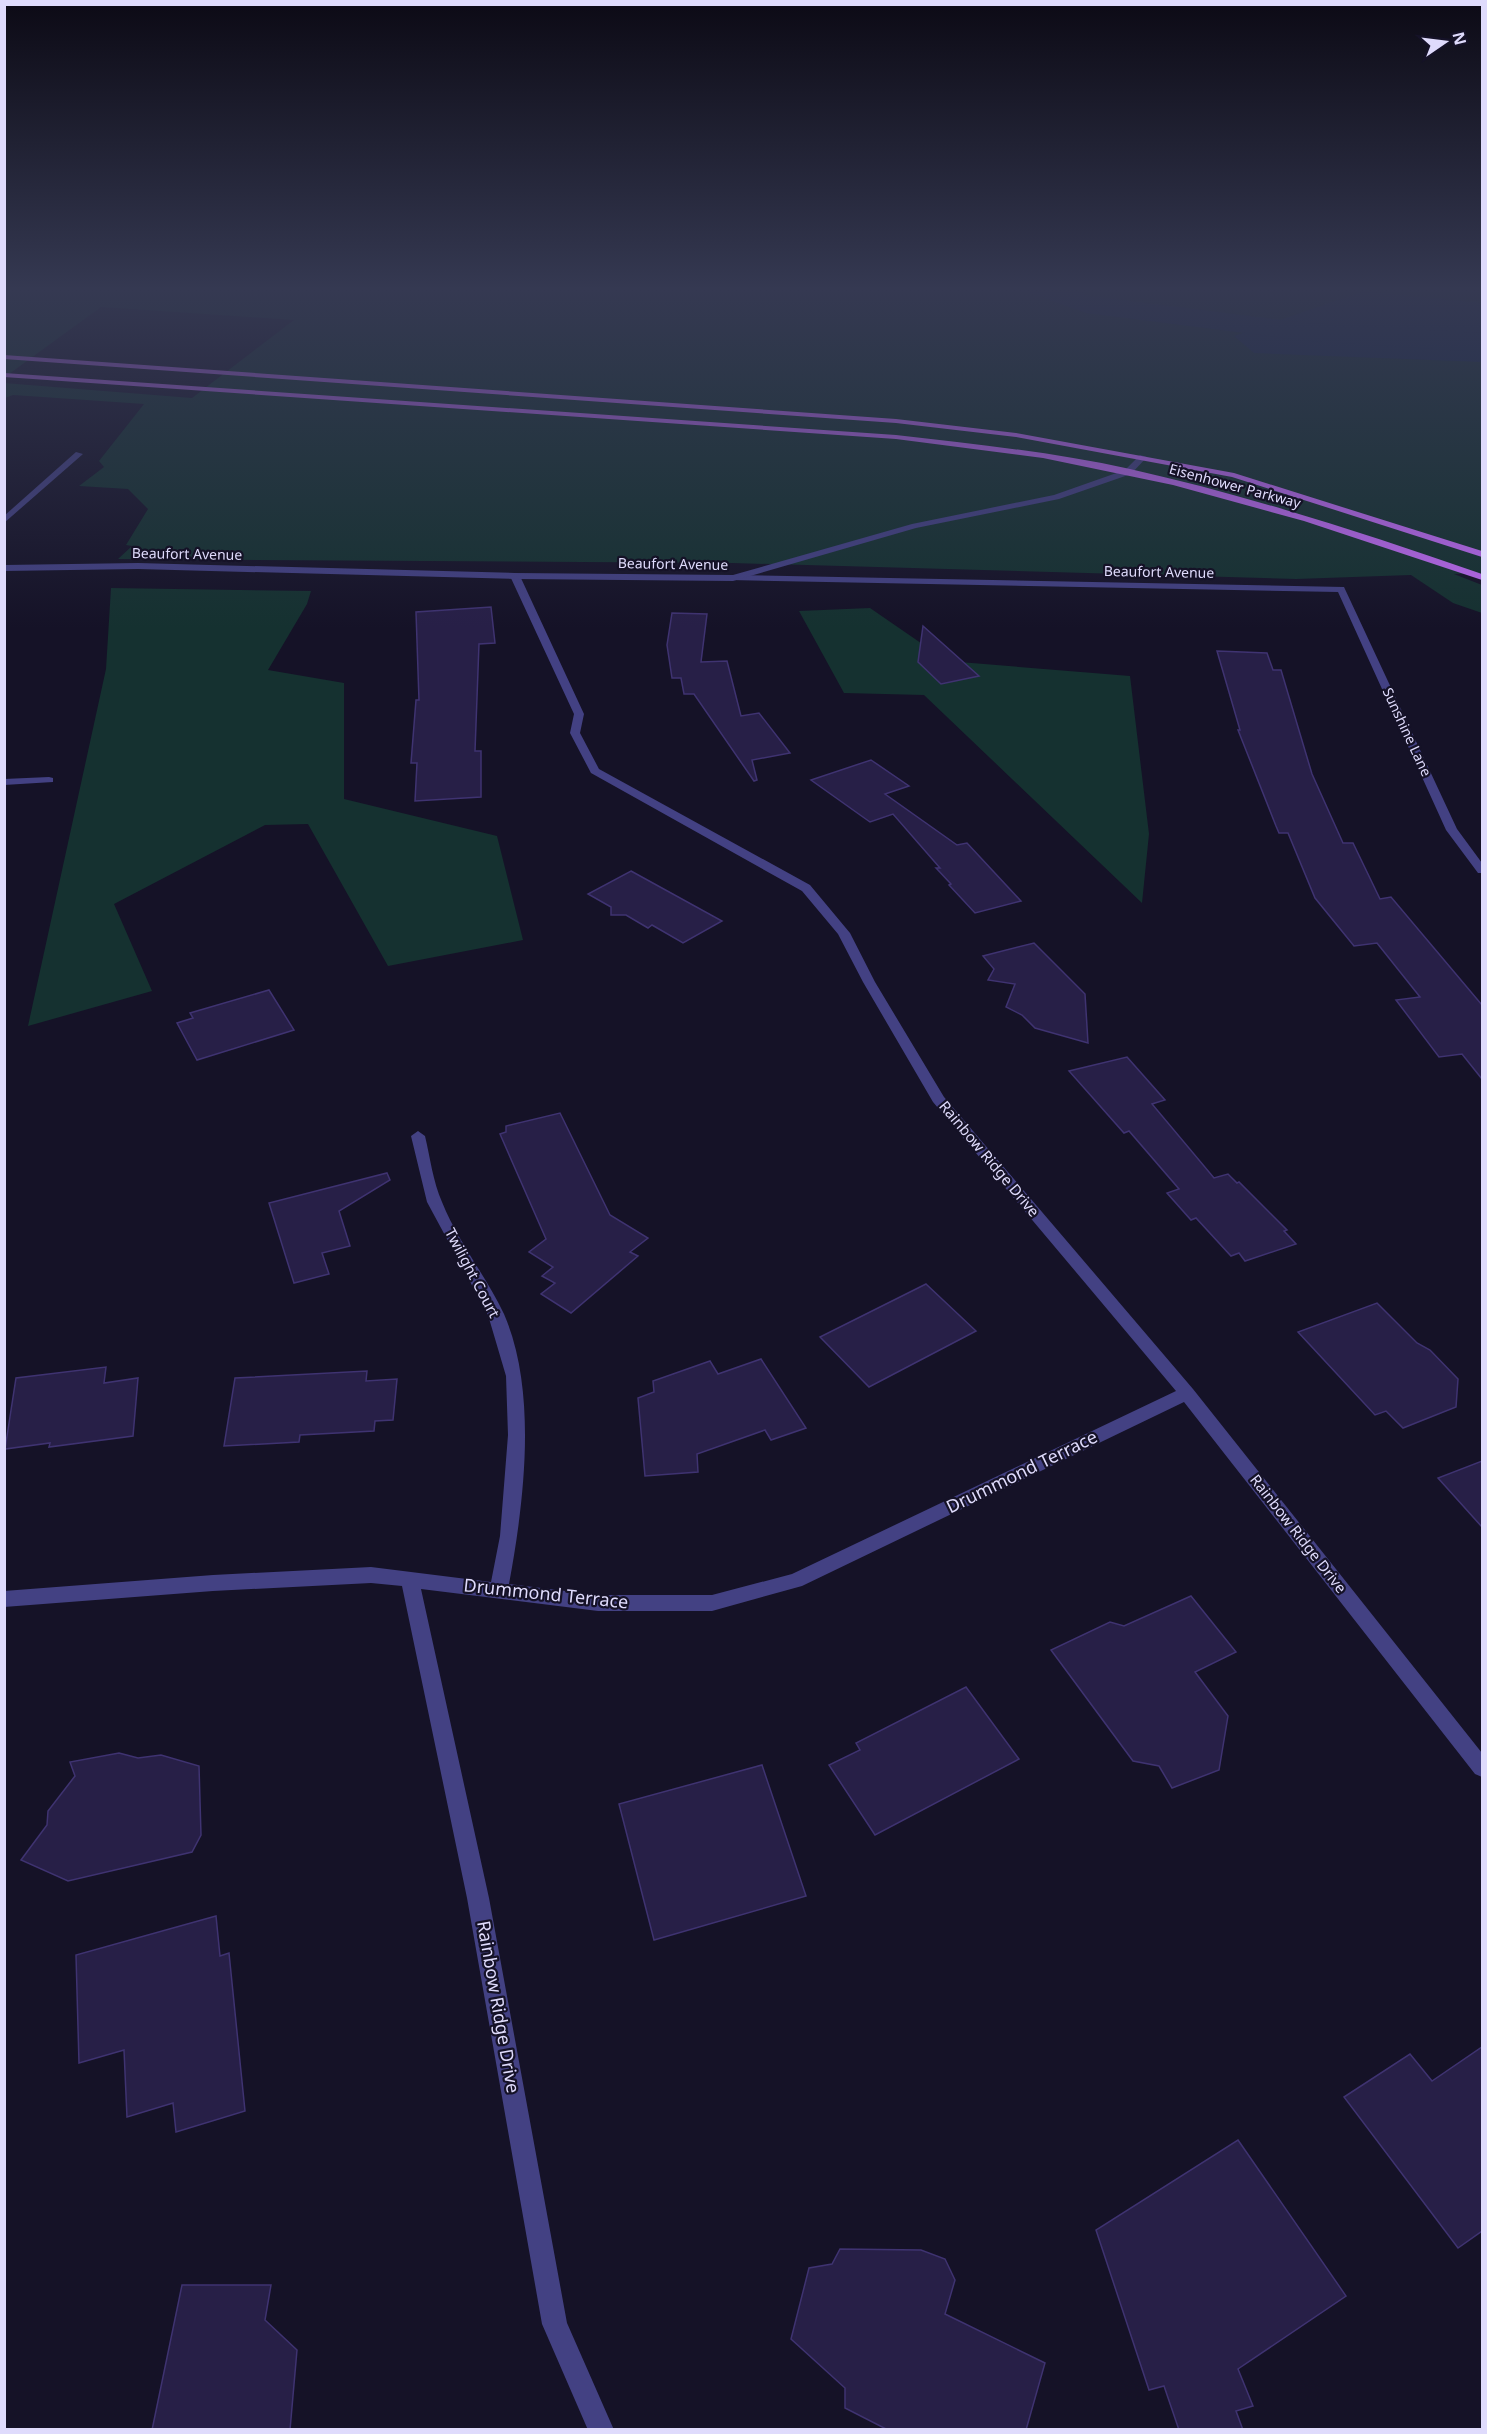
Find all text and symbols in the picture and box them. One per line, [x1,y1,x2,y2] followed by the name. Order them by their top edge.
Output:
[1415,12,1475,72] north arrow
[1447,29,1472,47] text: N
[1167,459,1304,512] street label: Eisenhower Parkway
[132,543,242,564] street label: Beaufort Avenue
[618,553,728,574] street label: Beaufort Avenue
[1104,561,1214,582] street label: Beaufort Avenue
[1379,684,1436,779] street label: Sunshine Lane
[935,1096,1044,1221] street label: Rainbow Ridge Drive
[441,1224,505,1321] street label: Twilight Court
[942,1424,1101,1518] street label: Drummond Terrace
[1246,1470,1352,1597] street label: Rainbow Ridge Drive
[463,1572,630,1614] street label: Drummond Terrace
[472,1919,526,2095] street label: Rainbow Ridge Drive

